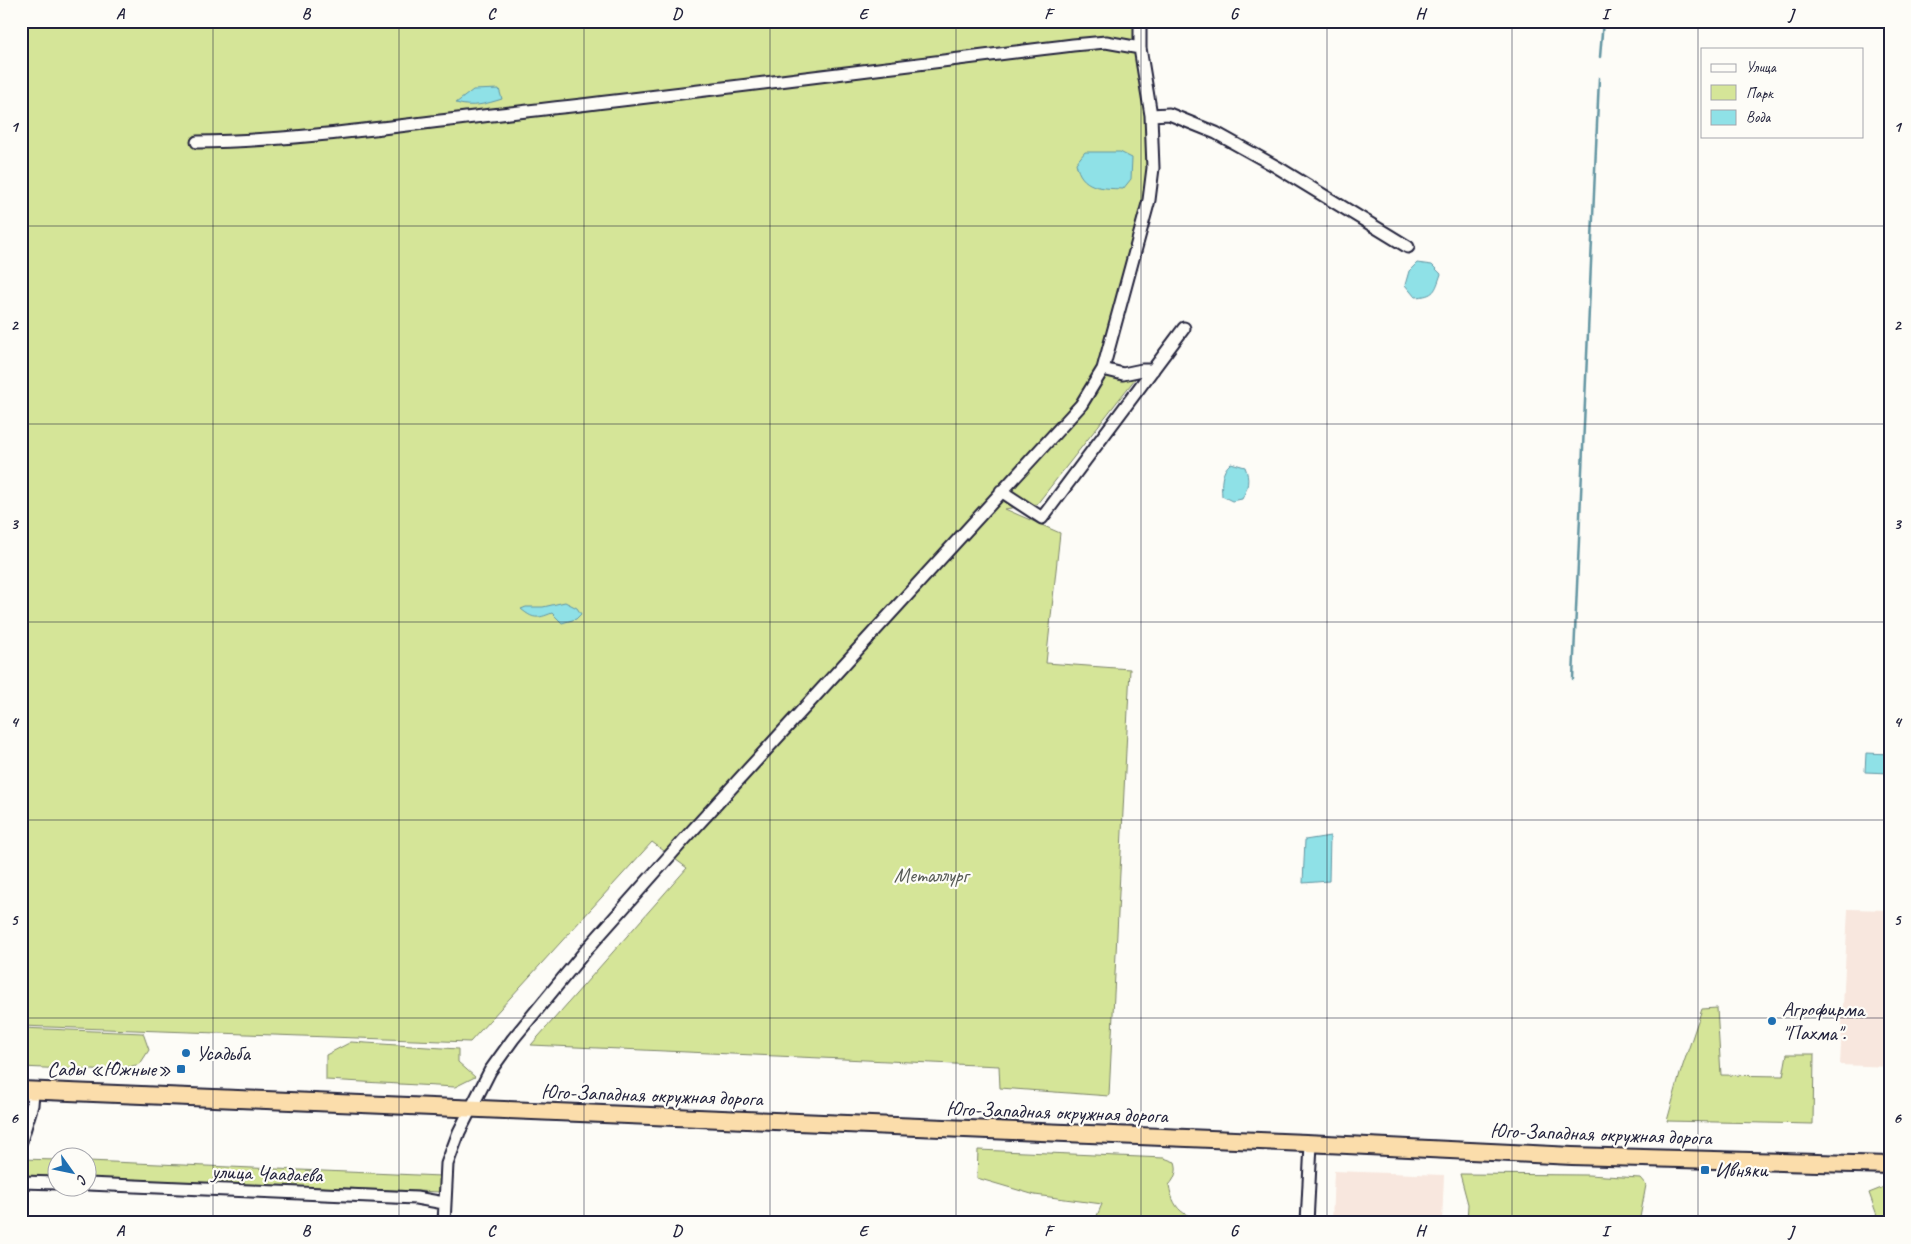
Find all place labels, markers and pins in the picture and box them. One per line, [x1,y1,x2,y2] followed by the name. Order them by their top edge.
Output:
[1782,996,1866,1046] place label: Агрофирма "Пахма".
[1766,1015,1778,1027] marker: Агрофирма "Пахма".
[196,1040,252,1066] place label: Усадьба
[180,1047,192,1059] marker: Усадьба
[47,1056,171,1082] place label: Сады «Южные»
[175,1063,187,1075] marker: Сады «Южные»
[1715,1157,1769,1183] place label: Ивняки
[1699,1164,1711,1176] marker: Ивняки

